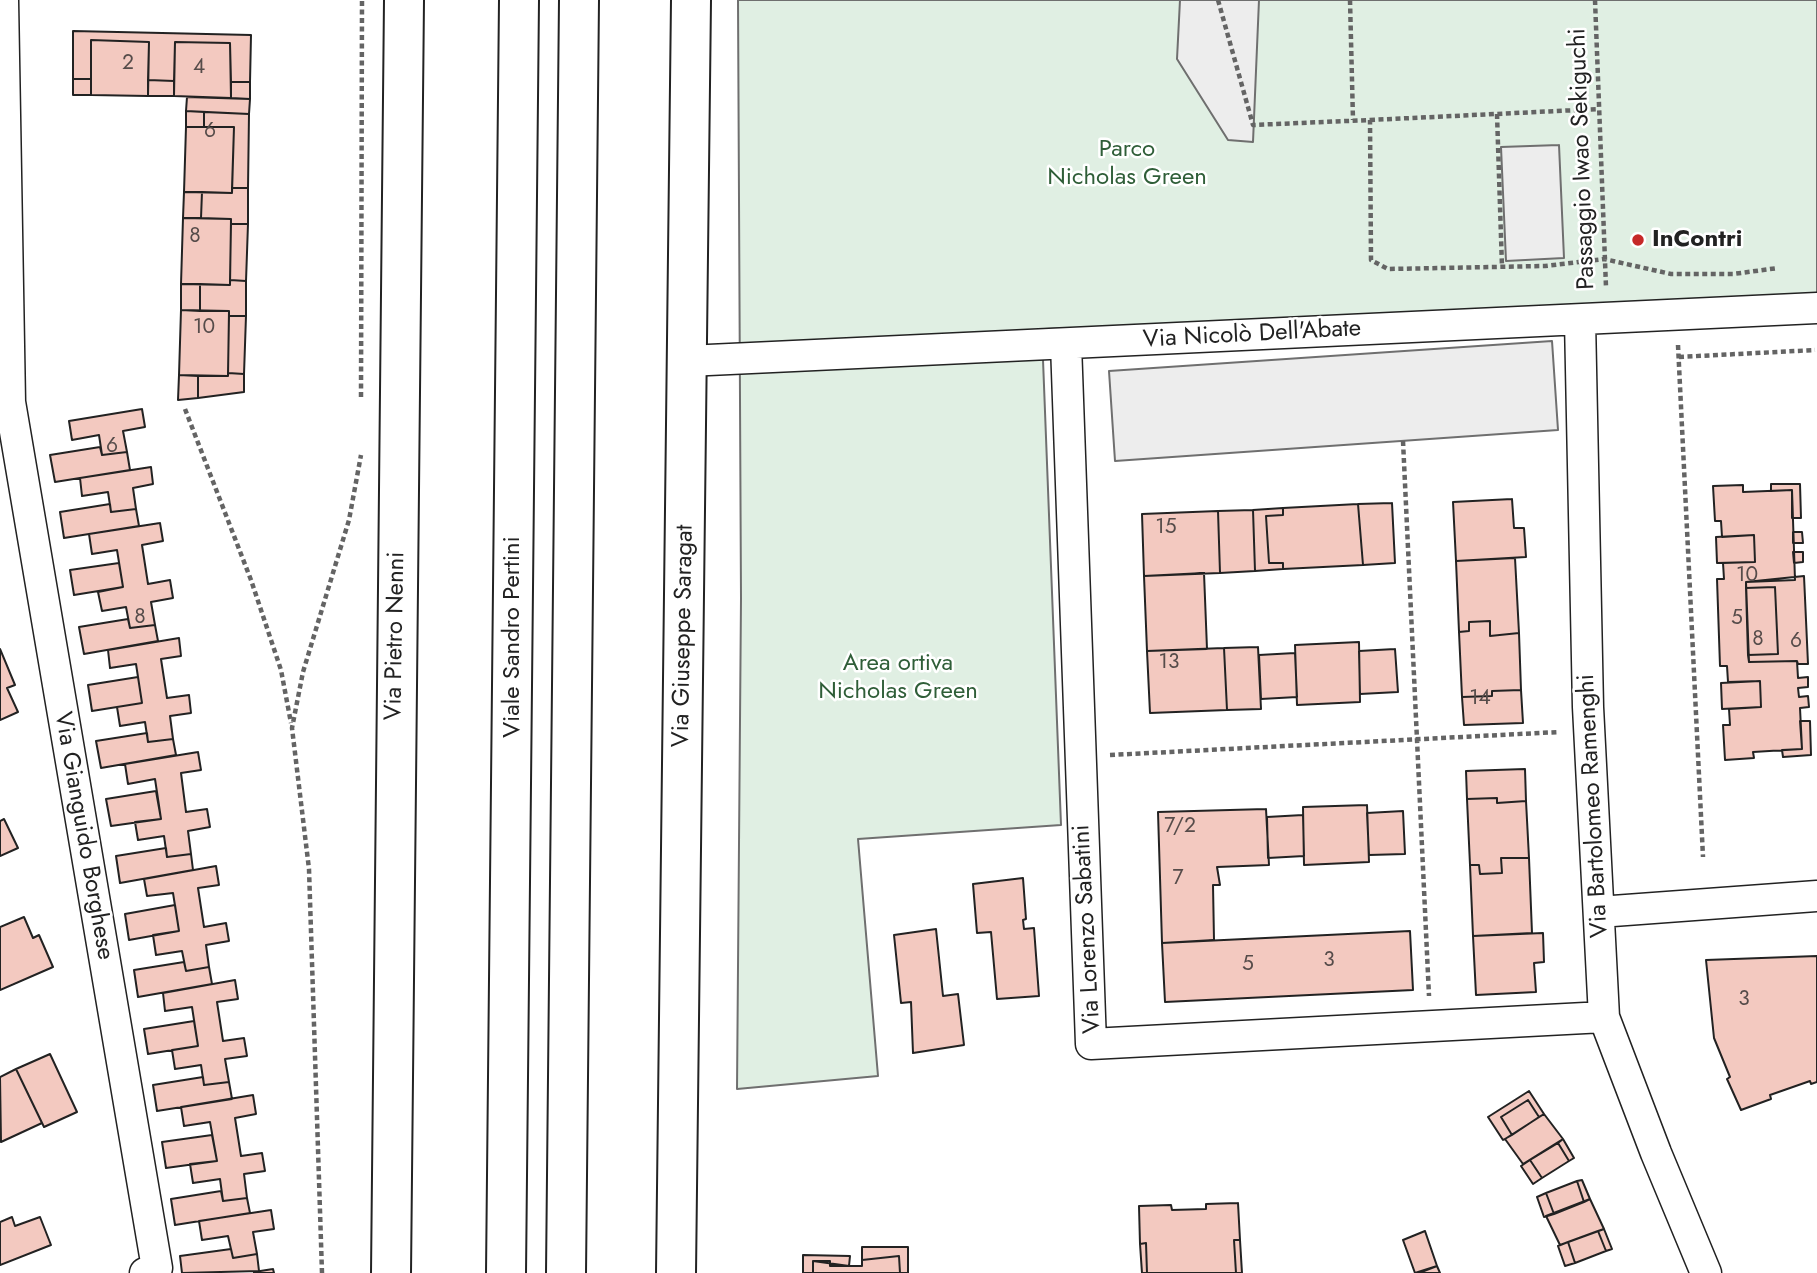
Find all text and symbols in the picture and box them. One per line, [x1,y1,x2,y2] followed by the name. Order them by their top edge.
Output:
[1564,28,1602,290] street label: Passaggio Iwao Sekiguchi
[122,51,134,77] house number: 2
[193,55,205,81] house number: 4
[204,119,216,145] house number: 6
[1047,136,1207,192] park label: Parco Nicholas Green
[189,224,201,250] house number: 8
[1652,226,1742,254] place label: InContri
[1630,232,1646,248] marker: InContri
[193,315,215,341] house number: 10
[1142,315,1362,355] street label: Via Nicolò Dell'Abate
[106,434,118,460] house number: 6
[1155,515,1177,541] house number: 15
[668,524,700,748] street label: Via Giuseppe Saragat
[499,536,527,738] street label: Viale Sandro Pertini
[380,551,412,721] street label: Via Pietro Nenni
[1736,563,1758,589] house number: 10
[134,605,146,631] house number: 8
[1731,606,1743,632] house number: 5
[1752,627,1764,653] house number: 8
[1790,629,1802,655] house number: 6
[818,650,978,706] park label: Area ortiva Nicholas Green
[1159,650,1179,676] house number: 13
[1573,673,1615,939] street label: Via Bartolomeo Ramenghi
[1469,686,1491,712] house number: 14
[47,710,119,962] street label: Via Gianguido Borghese
[1164,814,1196,840] house number: 7/2
[1068,824,1108,1034] street label: Via Lorenzo Sabatini
[1172,866,1184,892] house number: 7
[1323,948,1335,974] house number: 3
[1242,952,1254,978] house number: 5
[1738,987,1750,1013] house number: 3

